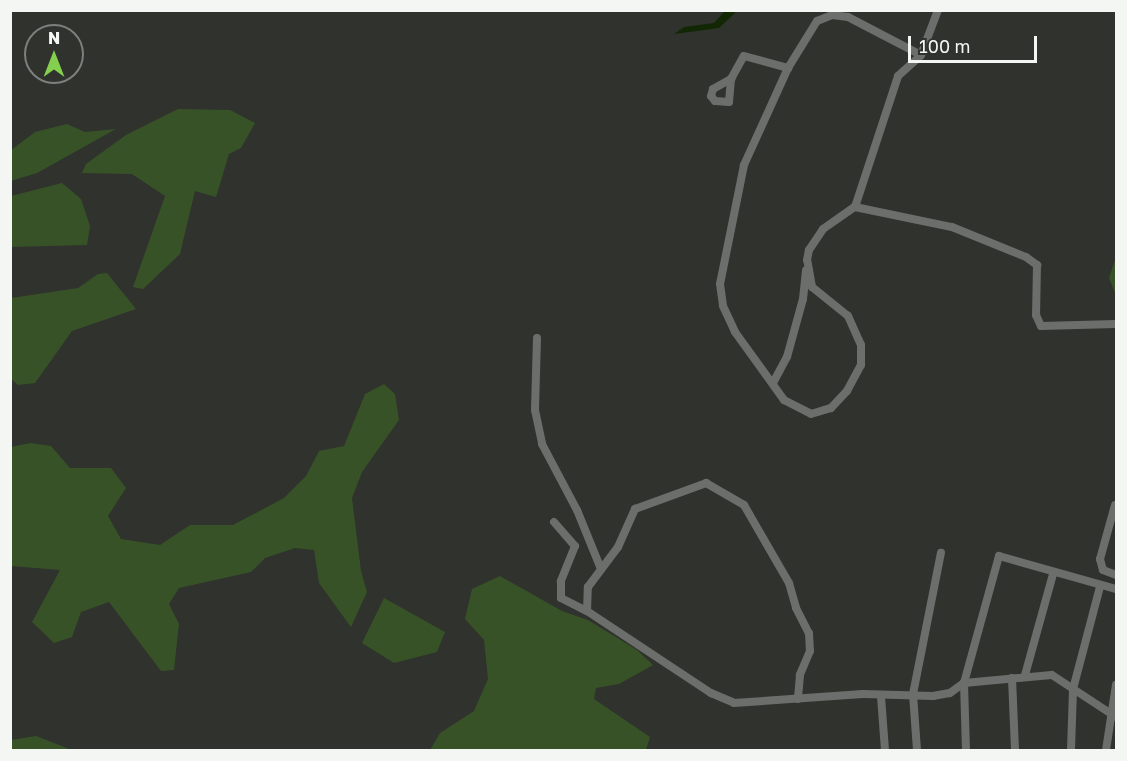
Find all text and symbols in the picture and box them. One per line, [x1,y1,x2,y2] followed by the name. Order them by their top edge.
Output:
[24,24,84,84] north arrow
[911,24,1040,62] scale bar
[48,28,60,48] text: N
[919,35,970,57] text: 100 m

